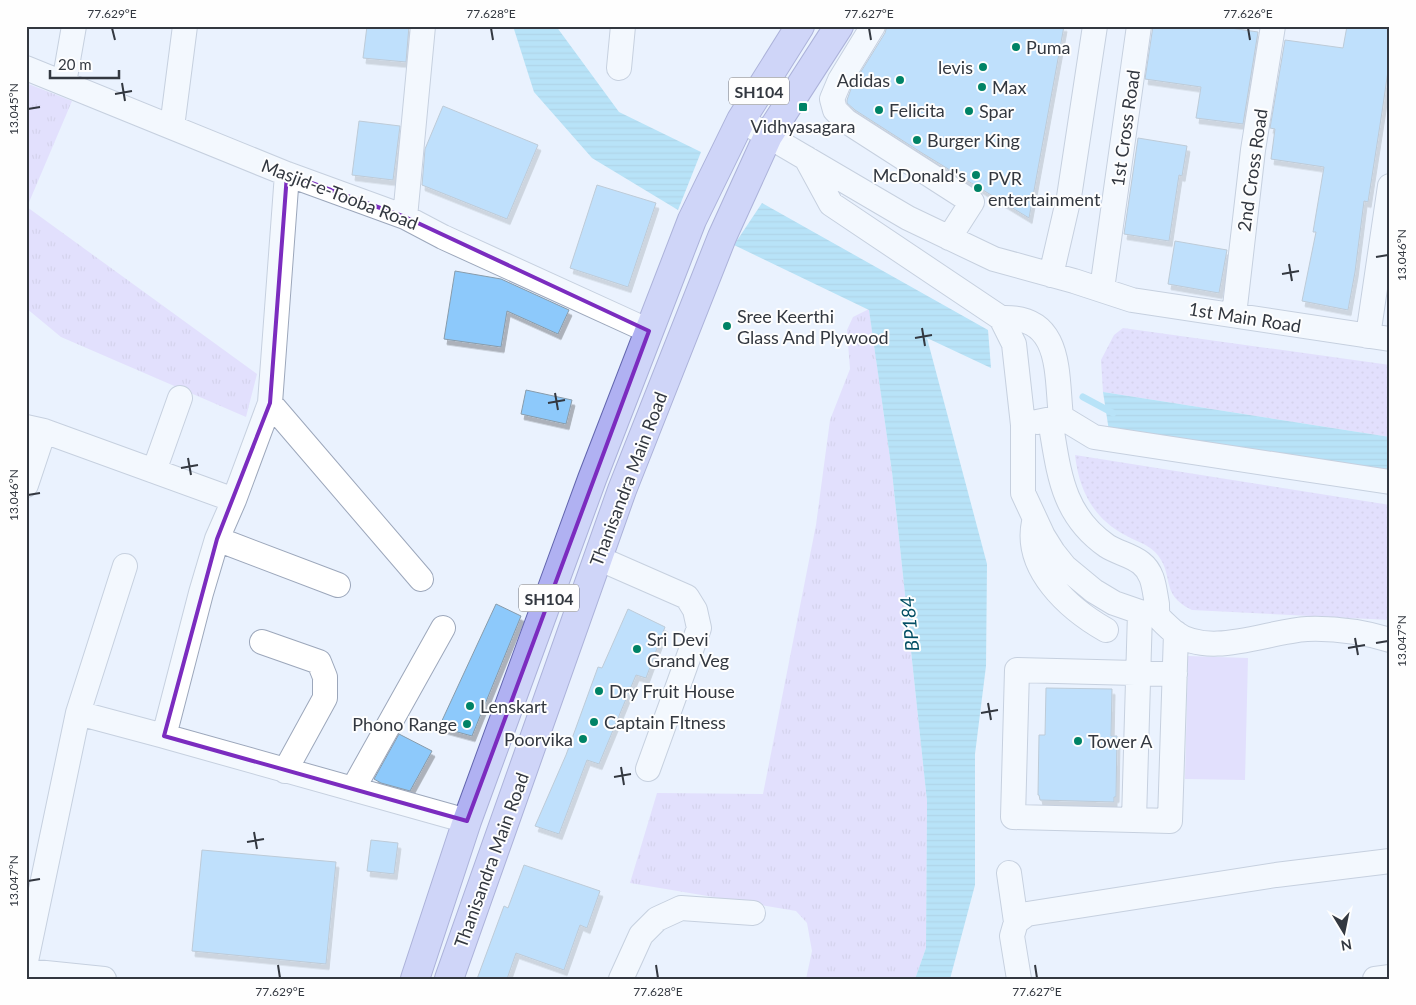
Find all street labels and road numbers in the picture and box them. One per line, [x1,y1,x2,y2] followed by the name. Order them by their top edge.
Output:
[1106,68,1144,188] street label: 1st Cross Road
[729,78,789,104] road number: SH104
[1233,107,1271,233] street label: 2nd Cross Road
[259,154,421,234] street label: Masjid-e-Tooba Road
[1187,297,1303,337] street label: 1st Main Road
[585,389,671,569] street label: Thanisandra Main Road
[519,584,579,612] road number: SH104
[449,769,533,951] street label: Thanisandra Main Road

